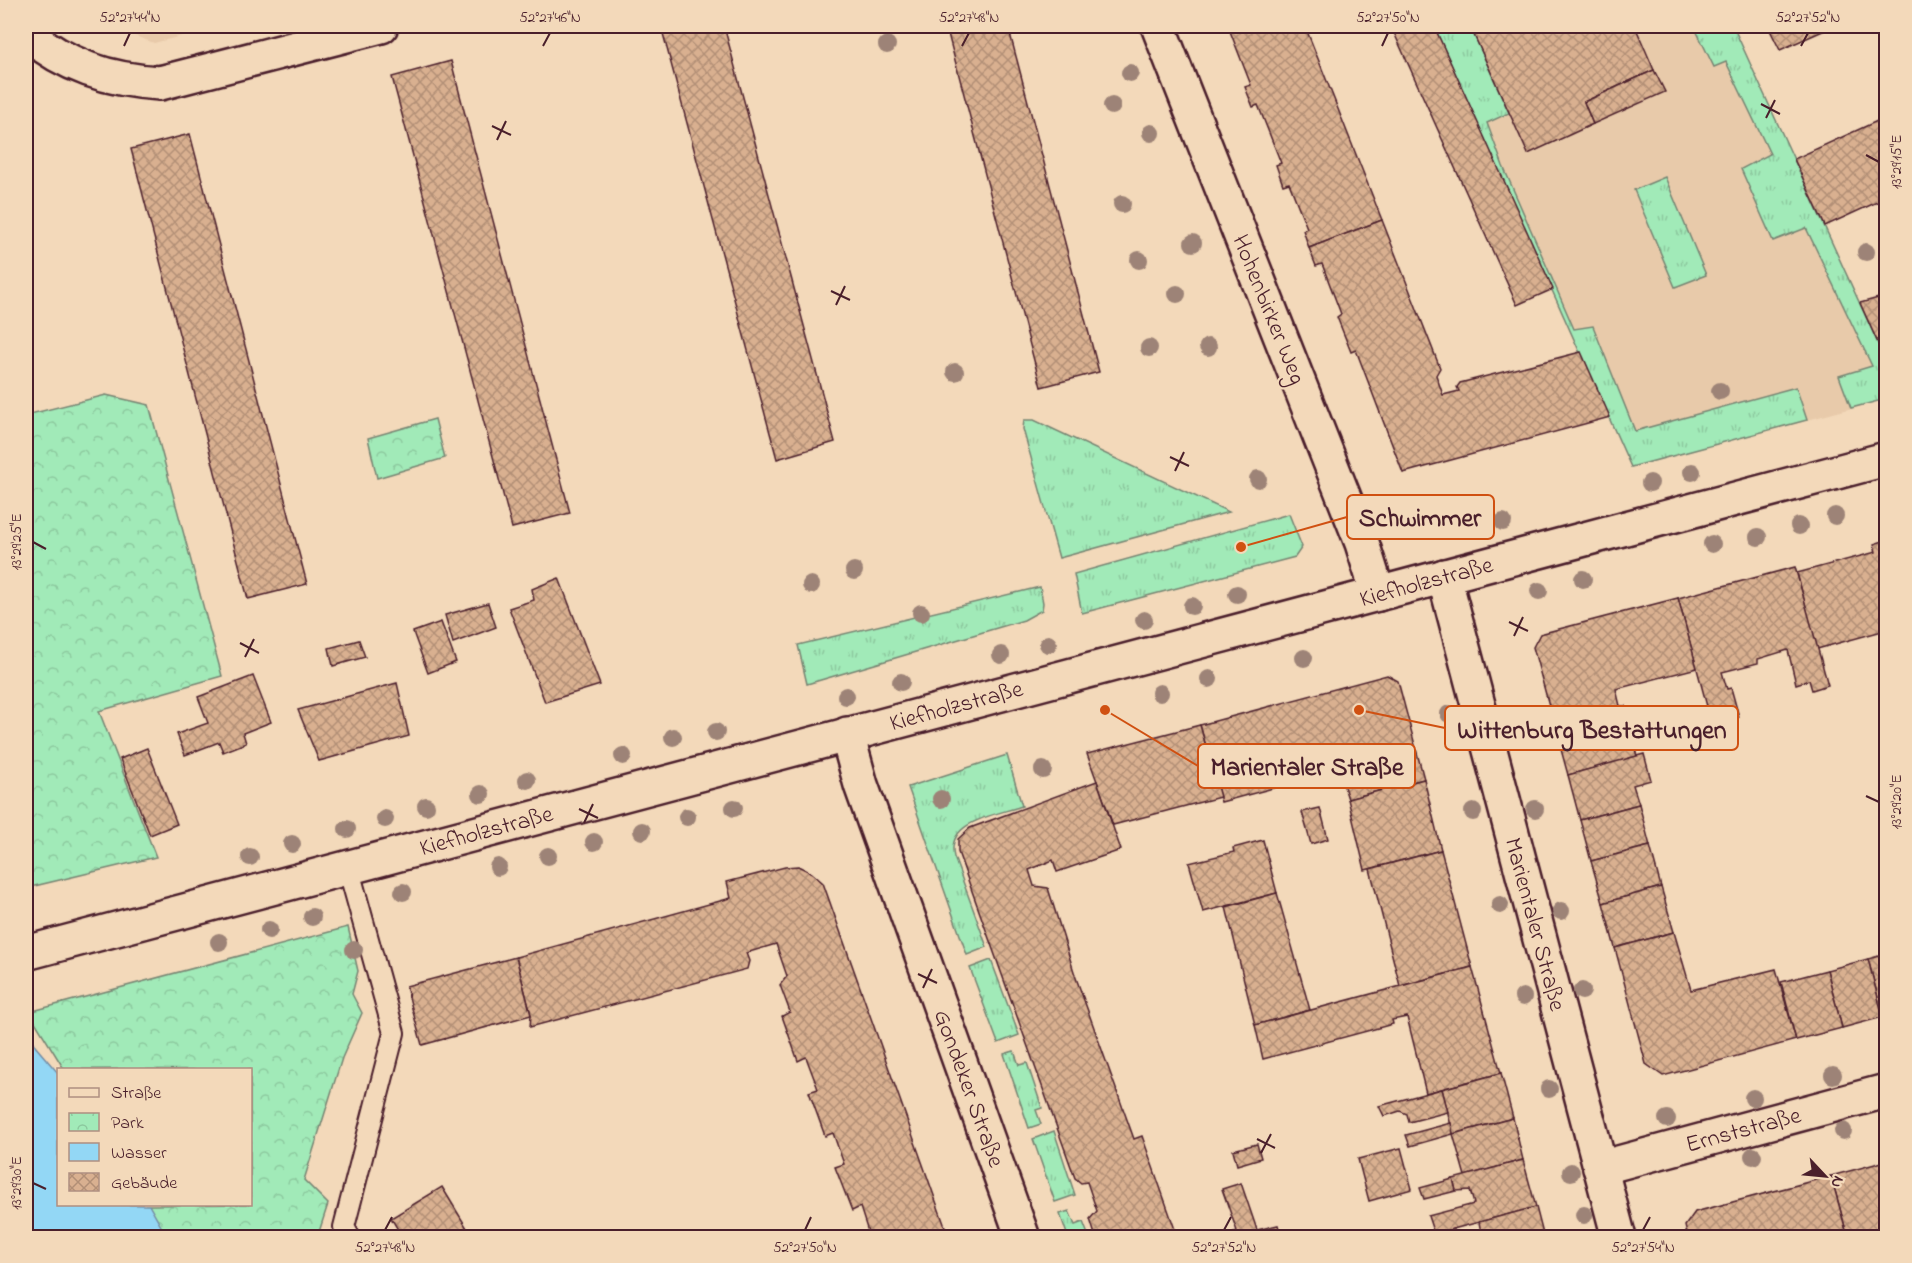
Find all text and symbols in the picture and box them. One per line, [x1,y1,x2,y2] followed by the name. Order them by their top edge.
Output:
[99,7,161,29] text: 52°27'44"N
[519,7,581,29] text: 52°27'46"N
[939,7,999,29] text: 52°27'48"N
[1356,7,1420,29] text: 52°27'50"N
[1776,7,1840,29] text: 52°27'52"N
[1886,135,1908,189] text: 13°29'15"E
[1222,230,1314,390] street label: Hohenbirker Weg
[1347,495,1494,539] callout: Schwimmer
[1359,501,1482,539] text: Schwimmer
[6,513,28,571] text: 13°29'25"E
[1356,549,1497,618] street label: Kiefholzstraße
[886,673,1027,742] street label: Kiefholzstraße
[1445,706,1738,750] callout: Wittenburg Bestattungen
[1457,713,1727,752] text: Wittenburg Bestattungen
[1198,744,1415,788] callout: Marientaler Straße
[1210,750,1405,788] text: Marientaler Straße
[1886,774,1908,830] text: 13°29'20"E
[416,798,557,867] street label: Kiefholzstraße
[1494,834,1574,1016] street label: Marientaler Straße
[923,1005,1012,1173] street label: Gondeker Straße
[57,1068,252,1206] legend
[111,1081,162,1107] text: Straße
[1682,1099,1805,1164] street label: Ernststraße
[111,1111,144,1137] text: Park
[111,1141,167,1167] text: Wasser
[1795,1146,1855,1206] north arrow
[6,1156,28,1210] text: 13°29'30"E
[111,1171,178,1197] text: Gebäude
[1823,1172,1850,1192] text: N
[355,1237,415,1259] text: 52°27'48"N
[773,1237,837,1259] text: 52°27'50"N
[1192,1237,1256,1259] text: 52°27'52"N
[1611,1237,1675,1259] text: 52°27'54"N

